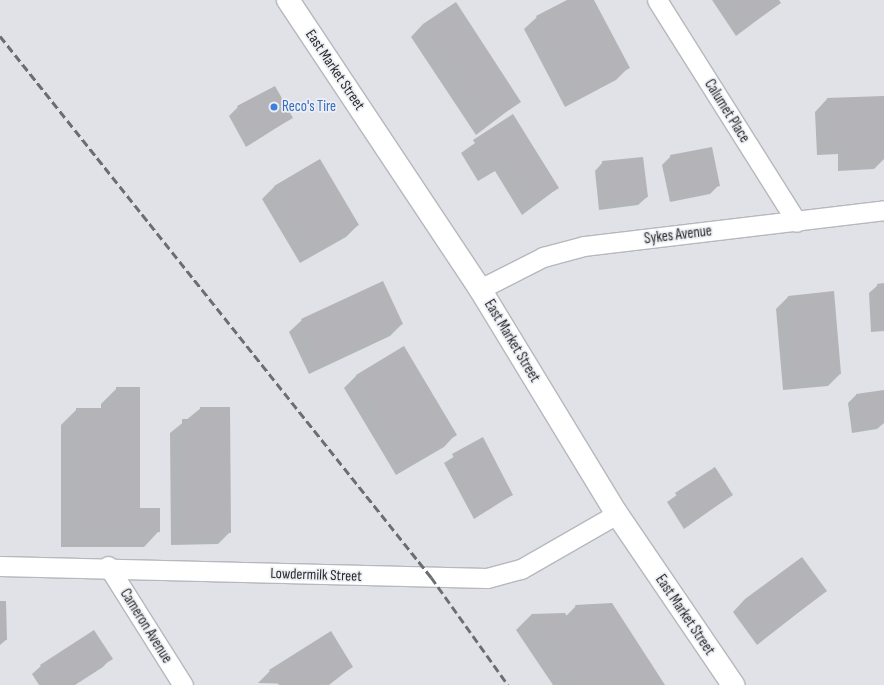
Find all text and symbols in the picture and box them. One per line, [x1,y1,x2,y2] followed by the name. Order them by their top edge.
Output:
[301,26,369,114] street label: East Market Street
[700,76,754,146] street label: Calumet Place
[282,98,336,116] place label: Reco's Tire
[269,102,279,112] marker: Reco's Tire
[643,222,713,248] street label: Sykes Avenue
[480,296,544,386] street label: East Market Street
[270,564,362,586] street label: Lowdermilk Street
[651,571,719,659] street label: East Market Street
[116,586,176,666] street label: Cameron Avenue

